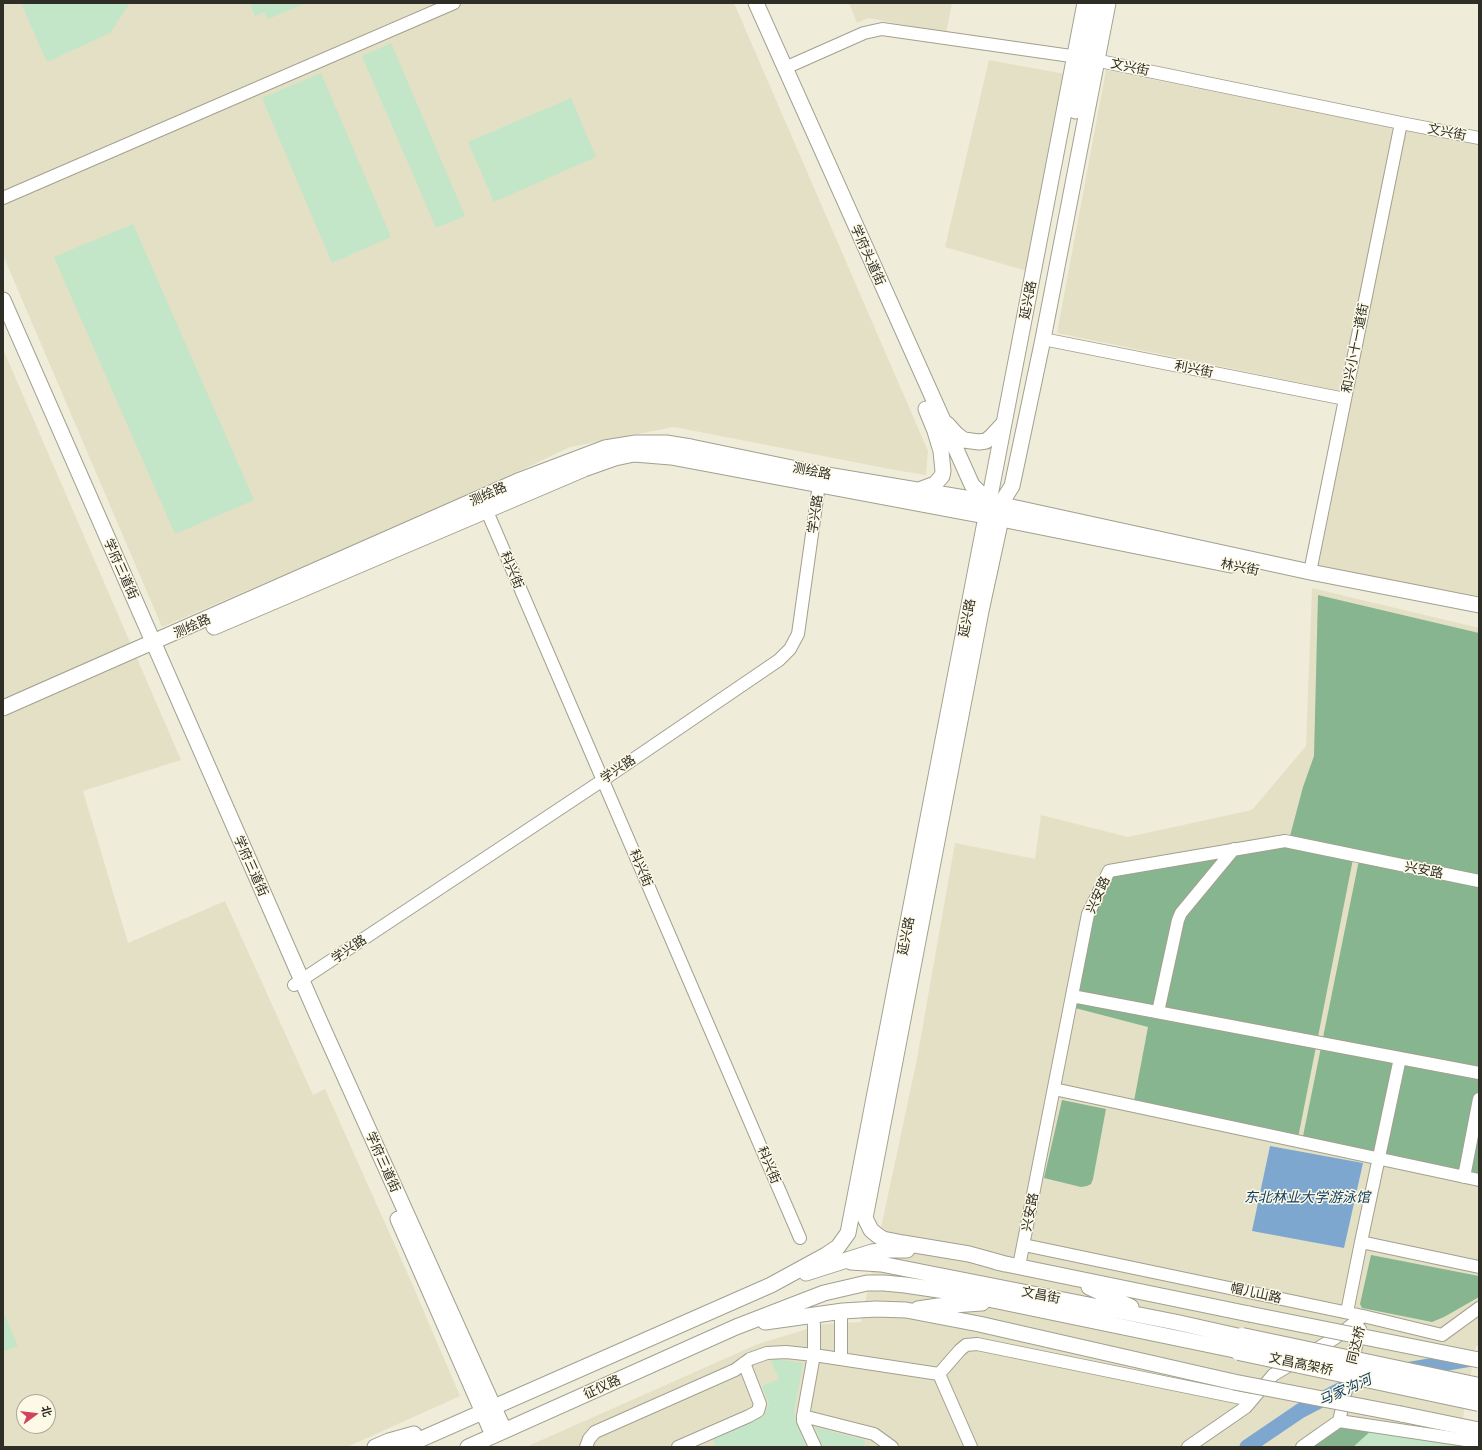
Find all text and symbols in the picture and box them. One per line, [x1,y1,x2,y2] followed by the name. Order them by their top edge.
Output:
[1109,55,1151,79] street label: 文兴街
[1426,121,1468,143] street label: 文兴街
[848,222,888,288] street label: 学府头道街
[1017,279,1039,321] street label: 延兴路
[1339,302,1371,394] street label: 和兴小十一道街
[1173,358,1215,380] street label: 利兴街
[791,460,833,482] street label: 测绘路
[467,479,509,509] street label: 测绘路
[805,494,825,534] street label: 学兴路
[101,536,141,602] street label: 学府三道街
[497,549,527,591] street label: 科兴街
[1219,556,1261,578] street label: 林兴街
[956,597,978,639] street label: 延兴路
[171,611,213,641] street label: 测绘路
[597,752,639,786] street label: 学兴路
[231,833,271,899] street label: 学府三道街
[626,847,656,889] street label: 科兴街
[1403,859,1445,881] street label: 兴安路
[1083,874,1113,916] street label: 兴安路
[895,915,917,957] street label: 延兴路
[328,932,370,966] street label: 学兴路
[363,1129,403,1195] street label: 学府三道街
[754,1144,784,1186] street label: 科兴街
[1244,1189,1370,1205] water label: 东北林业大学游泳馆
[1019,1191,1041,1233] street label: 兴安路
[1229,1280,1283,1306] street label: 帽儿山路
[1020,1284,1062,1306] street label: 文昌街
[1344,1324,1368,1366] street label: 同达桥
[1268,1350,1334,1378] street label: 文昌高架桥
[1316,1371,1374,1409] water label: 马家沟河
[581,1372,623,1402] street label: 征仪路
[16,1394,56,1434] north arrow
[39,1404,55,1418] text: 北

